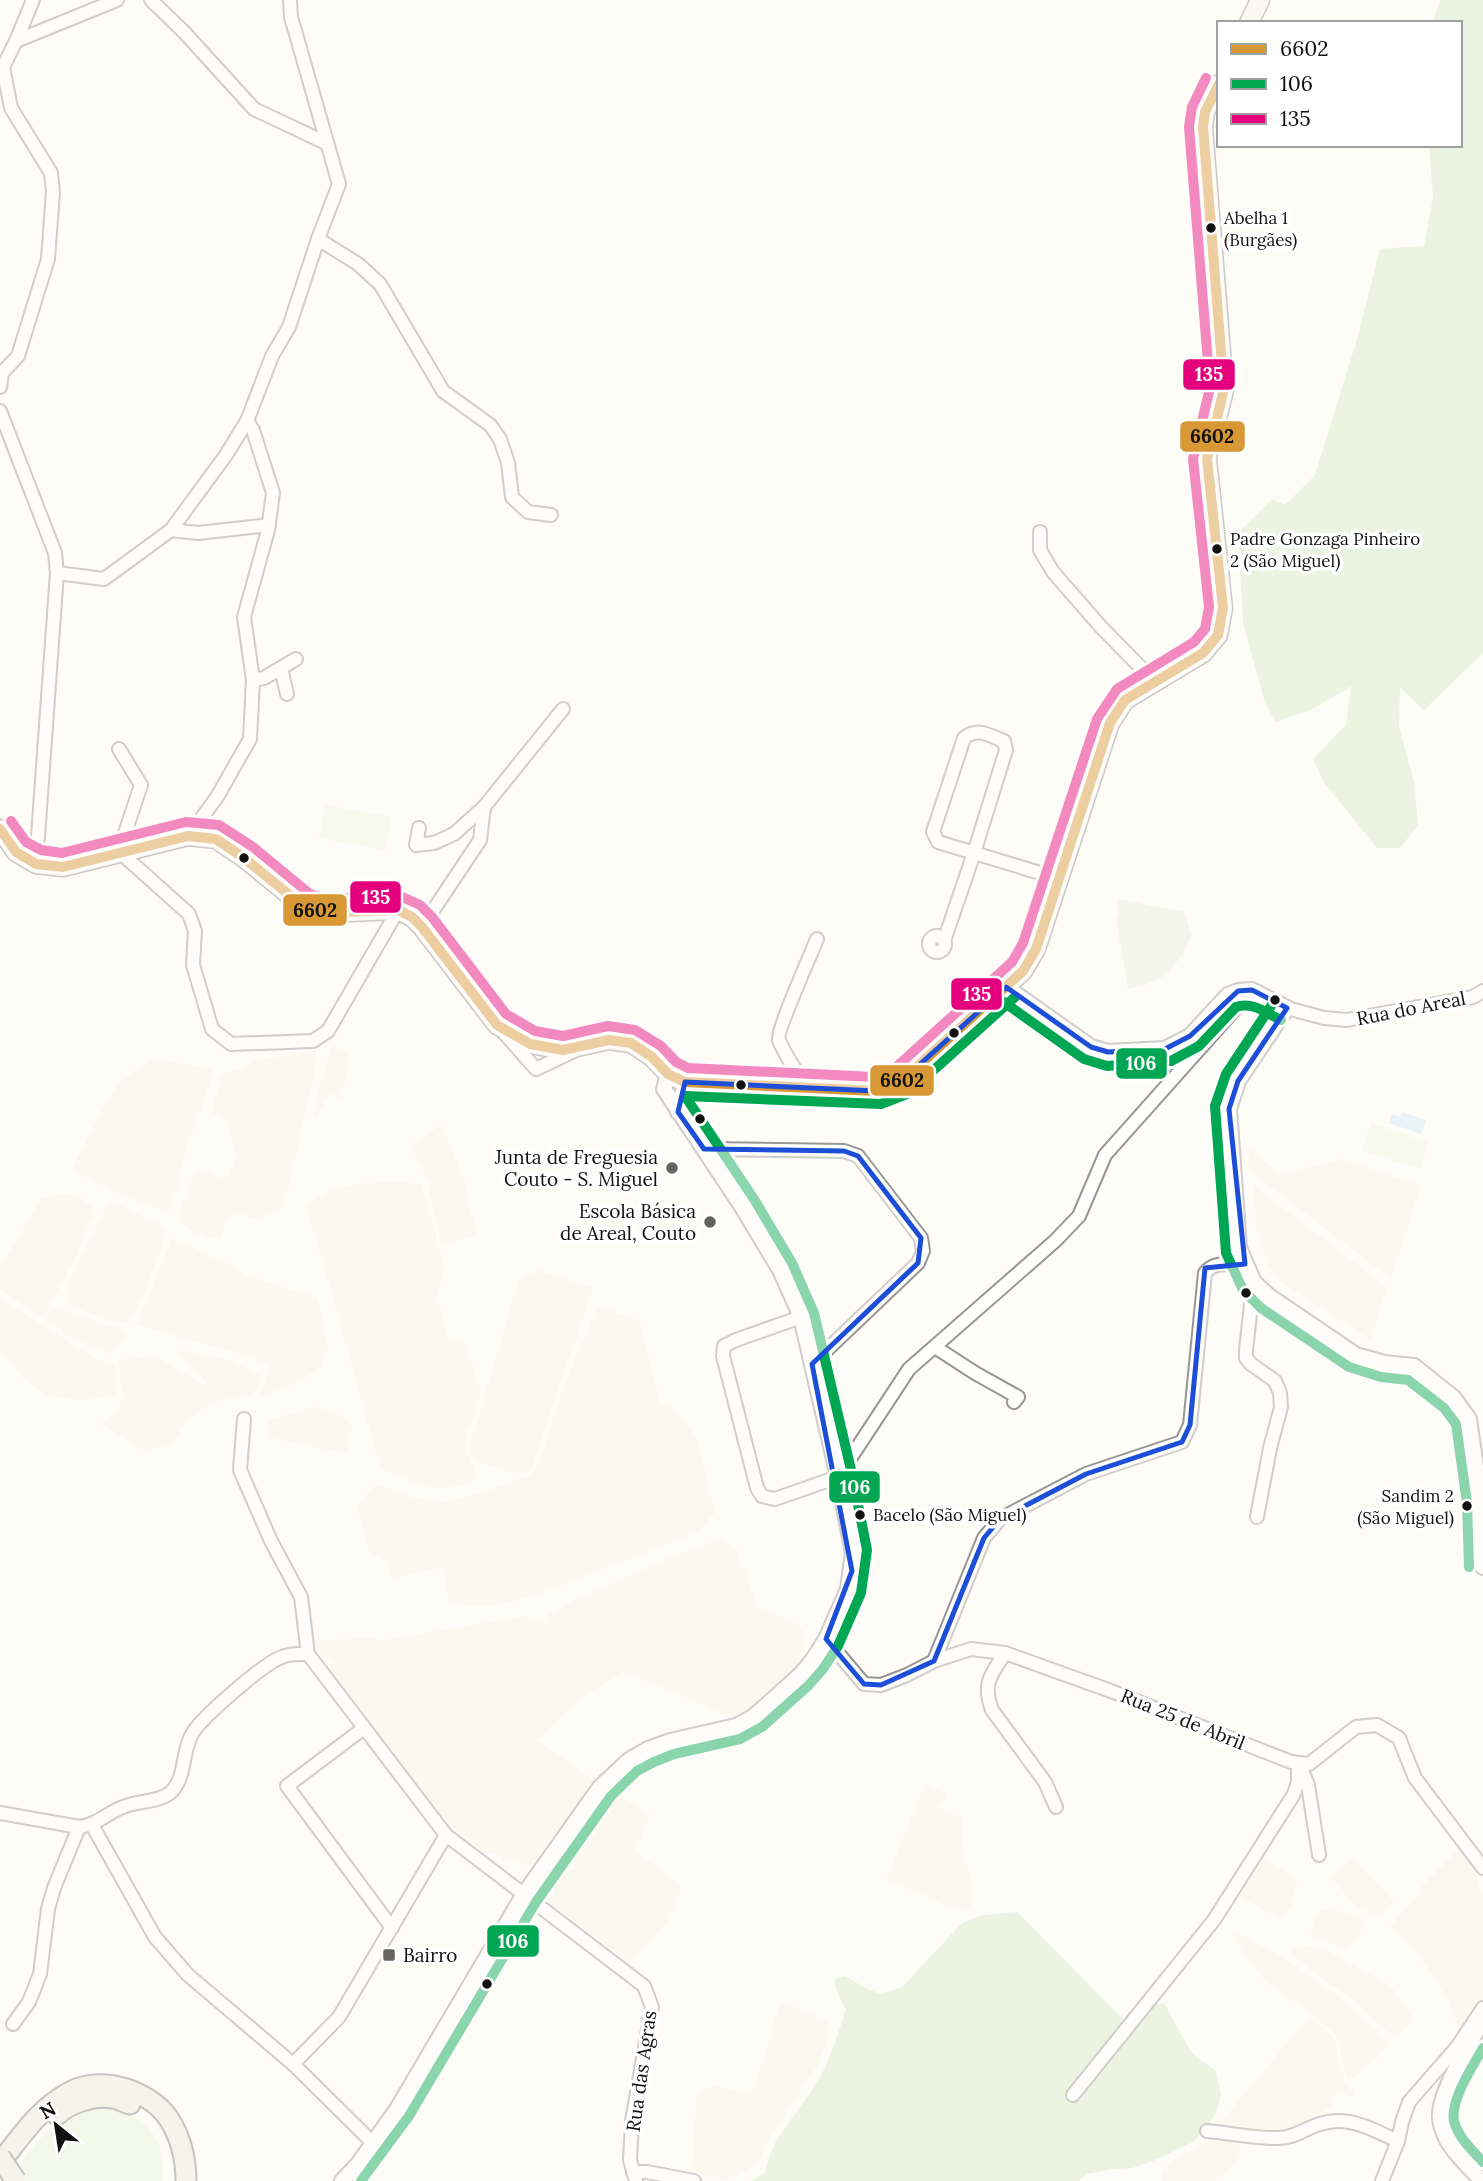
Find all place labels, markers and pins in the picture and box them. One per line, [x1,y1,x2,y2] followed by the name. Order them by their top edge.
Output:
[1223,207,1297,251] place label: Abelha 1 (Burgães)
[1204,221,1218,235] marker: Abelha 1 (Burgães)
[1230,528,1420,572] place label: Padre Gonzaga Pinheiro 2 (São Miguel)
[1210,542,1224,556] marker: Padre Gonzaga Pinheiro 2 (São Miguel)
[237,851,251,865] unlabelled marker
[1268,993,1282,1007] unlabelled marker
[947,1026,961,1040] unlabelled marker
[734,1078,748,1092] unlabelled marker
[693,1112,707,1126] unlabelled marker
[494,1145,658,1191] place label: Junta de Freguesia Couto - S. Miguel
[664,1160,680,1176] marker: Junta de Freguesia Couto - S. Miguel
[560,1199,696,1245] place label: Escola Básica de Areal, Couto
[702,1214,718,1230] marker: Escola Básica de Areal, Couto
[1239,1286,1253,1300] unlabelled marker
[1357,1485,1454,1529] place label: Sandim 2 (São Miguel)
[1460,1499,1474,1513] marker: Sandim 2 (São Miguel)
[873,1504,1026,1526] place label: Bacelo (São Miguel)
[853,1508,867,1522] marker: Bacelo (São Miguel)
[403,1943,457,1967] place label: Bairro
[381,1947,397,1963] marker: Bairro
[480,1977,494,1991] unlabelled marker

